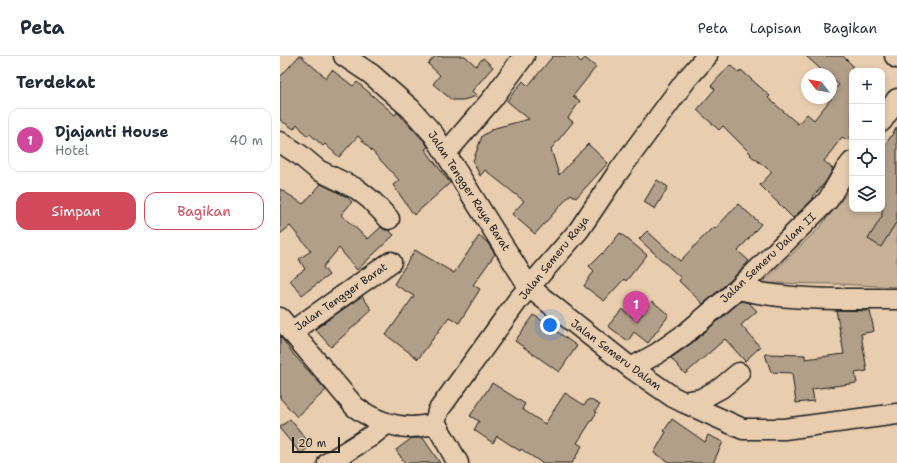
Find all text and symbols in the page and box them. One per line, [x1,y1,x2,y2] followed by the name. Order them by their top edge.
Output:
[20,15,65,40] text: Peta
[698,19,728,37] text: Peta
[750,19,801,37] text: Lapisan
[823,19,877,37] text: Bagikan
[801,68,837,104] north arrow
[849,68,885,212] map controls
[849,68,885,104] button: +
[16,71,96,93] text: Terdekat
[849,104,885,140] button: −
[55,122,169,142] text: Djajanti House
[424,128,514,254] street label: Jalan Tengger Raya Barat
[27,132,33,149] text: 1
[229,132,263,149] text: 40 m
[849,140,885,176] button: locate
[55,142,89,159] text: Hotel
[849,176,885,212] button: layers
[16,192,136,230] button: Simpan
[144,192,264,230] button: Bagikan
[717,210,819,306] street label: Jalan Semeru Dalam II
[516,213,592,303] street label: Jalan Semeru Raya
[292,259,390,335] street label: Jalan Tengger Barat
[623,291,649,324] pin: 1
[540,315,560,335] your location
[568,316,665,394] street label: Jalan Semeru Dalam
[292,435,340,454] scale bar
[298,436,326,451] text: 20 m

